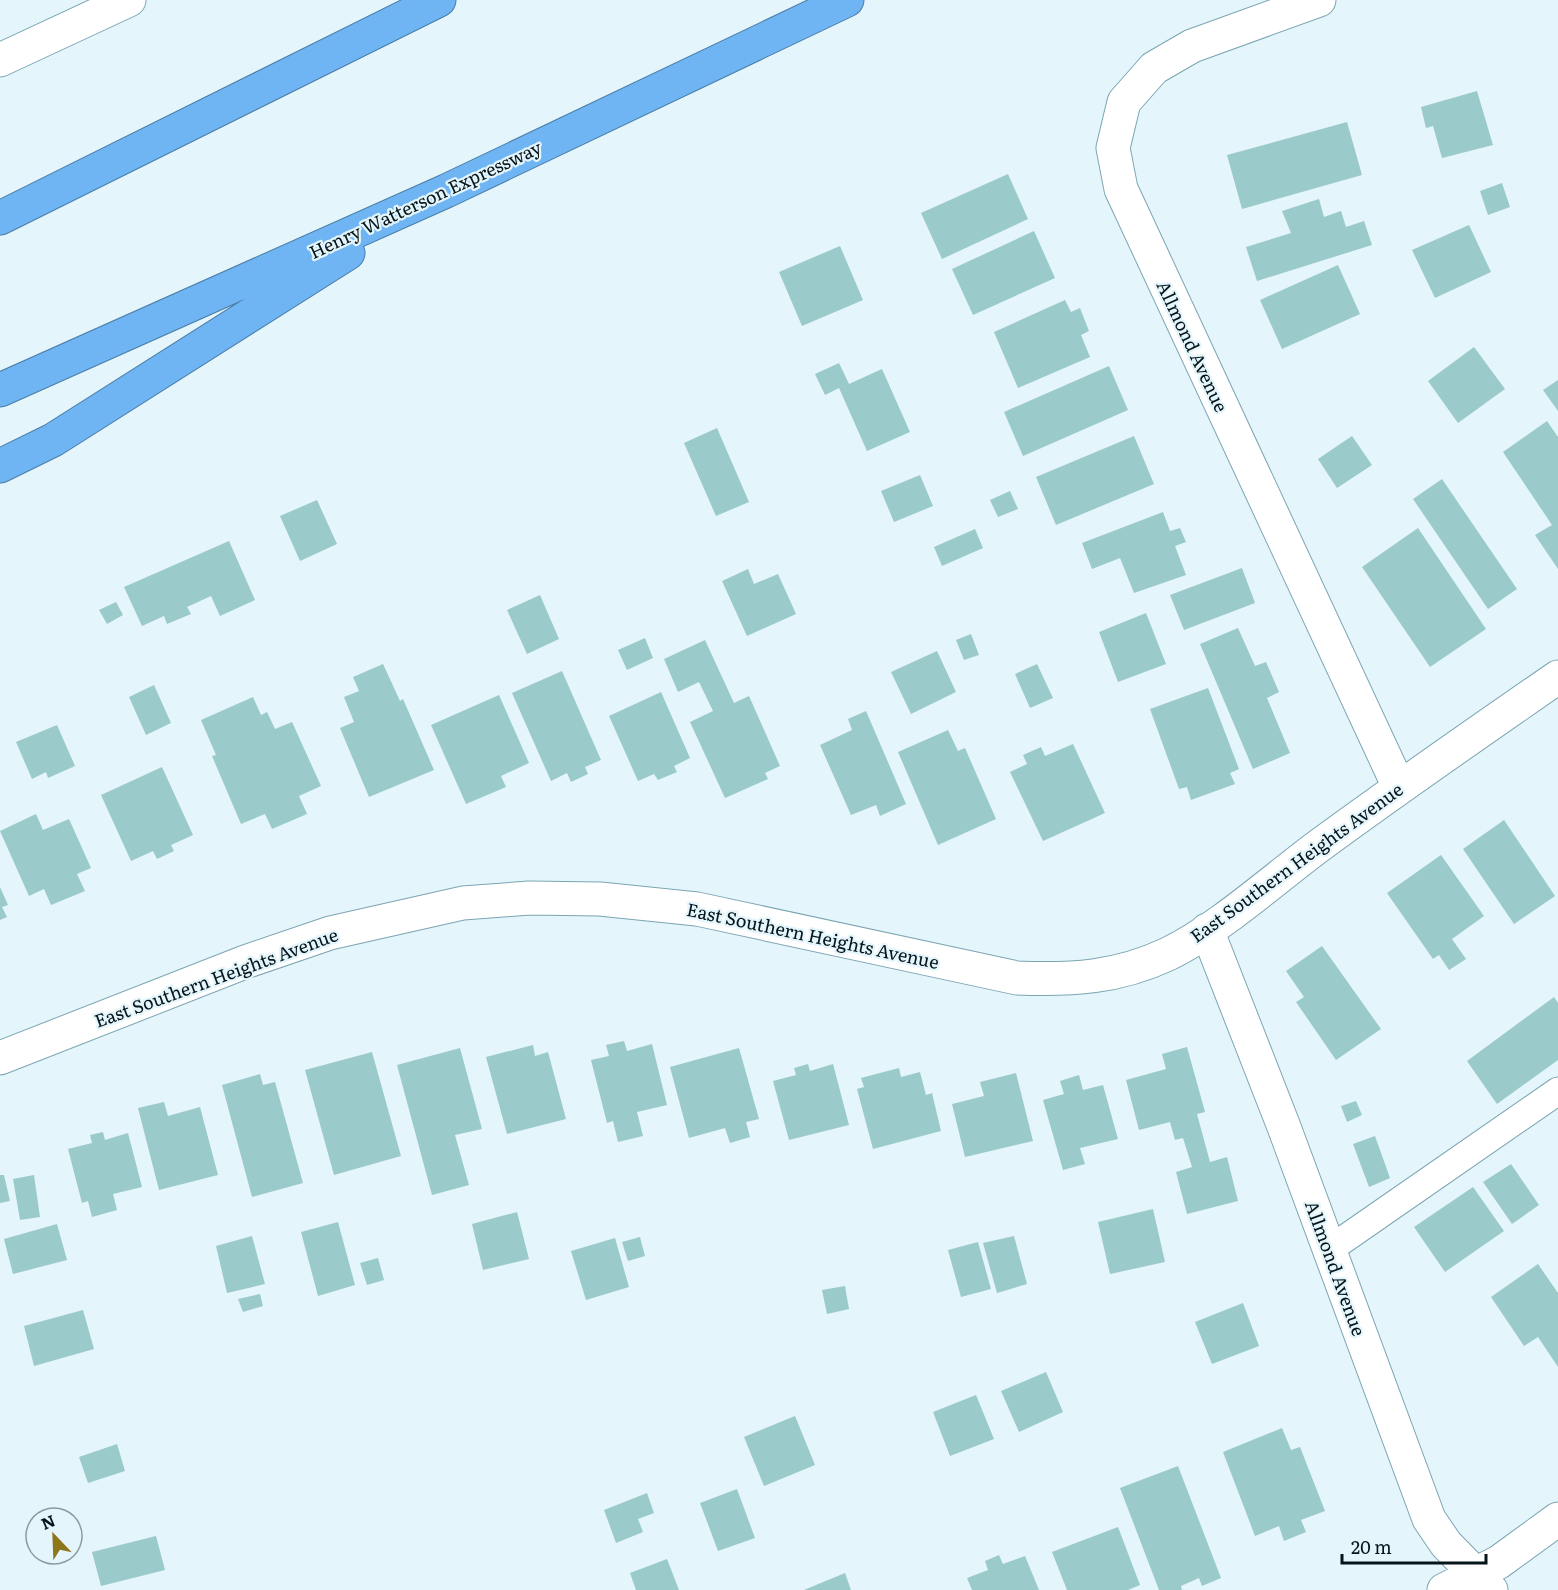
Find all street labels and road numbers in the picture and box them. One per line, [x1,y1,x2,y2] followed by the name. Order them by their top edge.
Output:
[304,133,546,265] street label: Henry Watterson Expressway
[1151,276,1235,416] street label: Allmond Avenue
[1184,775,1408,949] street label: East Southern Heights Avenue
[684,895,942,975] street label: East Southern Heights Avenue
[90,920,342,1034] street label: East Southern Heights Avenue
[1299,1196,1373,1340] street label: Allmond Avenue

